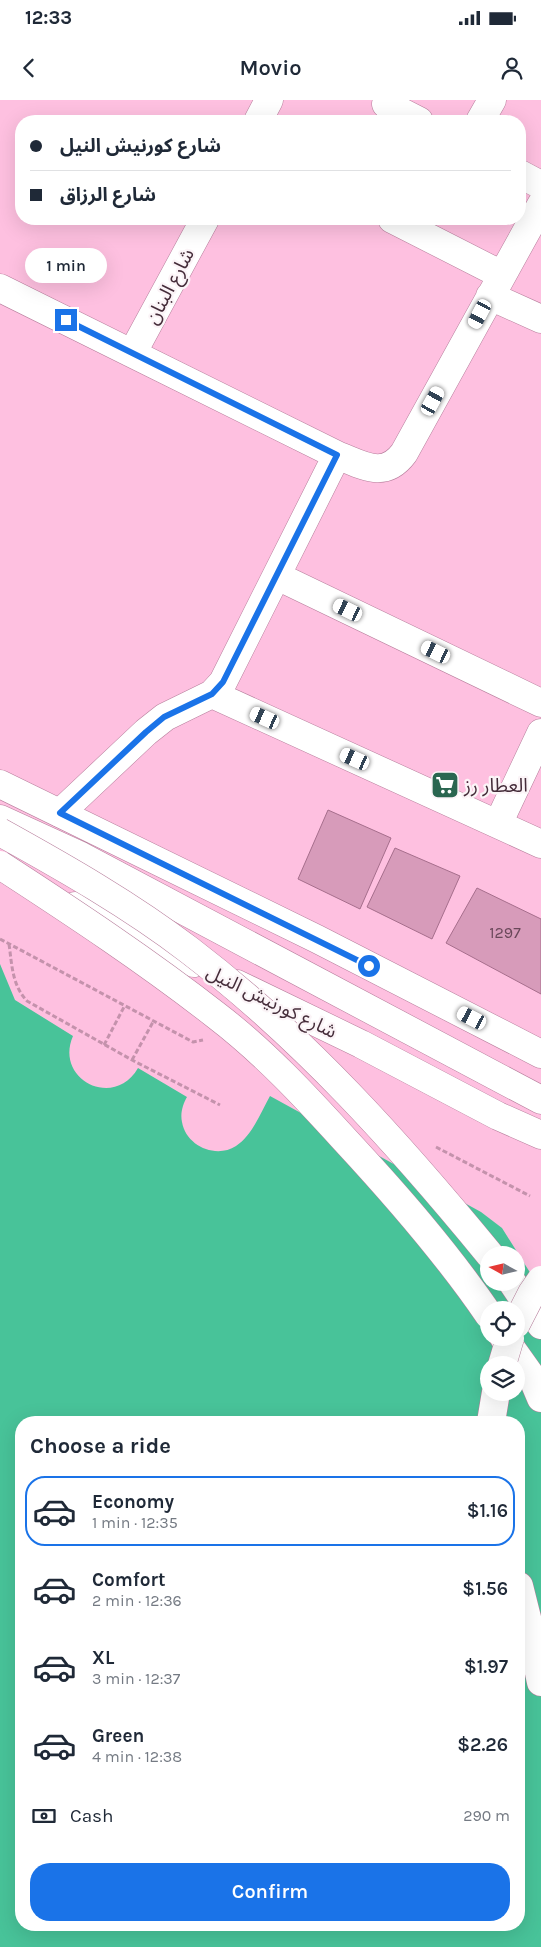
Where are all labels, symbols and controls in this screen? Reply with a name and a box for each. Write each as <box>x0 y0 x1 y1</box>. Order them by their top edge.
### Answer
text: 12:33 <box>25 7 72 29</box>
icon: back <box>15 54 43 82</box>
icon: person <box>498 54 526 82</box>
text: Movio <box>239 55 302 81</box>
text: شارع كورنيش النيل <box>60 135 221 157</box>
text: شارع الرزاق <box>60 184 156 206</box>
street label: شارع البنان <box>141 245 201 329</box>
callout: 1 min <box>25 248 107 282</box>
text: 1 min <box>46 256 86 275</box>
car <box>466 297 493 331</box>
route end <box>55 309 77 331</box>
car <box>419 384 446 418</box>
car <box>331 597 364 623</box>
car <box>419 639 452 665</box>
car <box>248 705 281 731</box>
car <box>338 746 371 772</box>
supermarket icon: العطار رز <box>430 770 460 800</box>
place label: العطار رز <box>463 775 528 797</box>
house number: 1297 <box>489 923 521 942</box>
route start <box>358 955 380 977</box>
street label: شارع كورنيش النيل <box>202 961 340 1045</box>
car <box>455 1005 488 1031</box>
north arrow <box>480 1246 525 1291</box>
map controls <box>480 1246 525 1401</box>
button: locate <box>480 1301 525 1346</box>
button: layers <box>480 1356 525 1401</box>
text: Choose a ride <box>30 1433 171 1459</box>
icon: car <box>32 1489 77 1534</box>
text: Economy <box>92 1491 174 1513</box>
text: $1.16 <box>467 1500 508 1522</box>
text: 1 min · 12:35 <box>92 1513 178 1532</box>
icon: car <box>32 1567 77 1612</box>
text: Comfort <box>92 1569 166 1591</box>
text: $1.56 <box>462 1578 508 1600</box>
text: 2 min · 12:36 <box>92 1591 182 1610</box>
icon: car <box>32 1645 77 1690</box>
text: XL <box>92 1647 114 1669</box>
text: $1.97 <box>464 1656 508 1678</box>
text: 3 min · 12:37 <box>92 1669 180 1688</box>
icon: car <box>32 1723 77 1768</box>
text: Green <box>92 1725 144 1747</box>
text: $2.26 <box>457 1734 508 1756</box>
text: 4 min · 12:38 <box>92 1747 182 1766</box>
icon: cash <box>30 1802 58 1830</box>
text: Cash <box>70 1805 114 1827</box>
text: 290 m <box>463 1806 510 1825</box>
button: Confirm <box>30 1863 510 1921</box>

